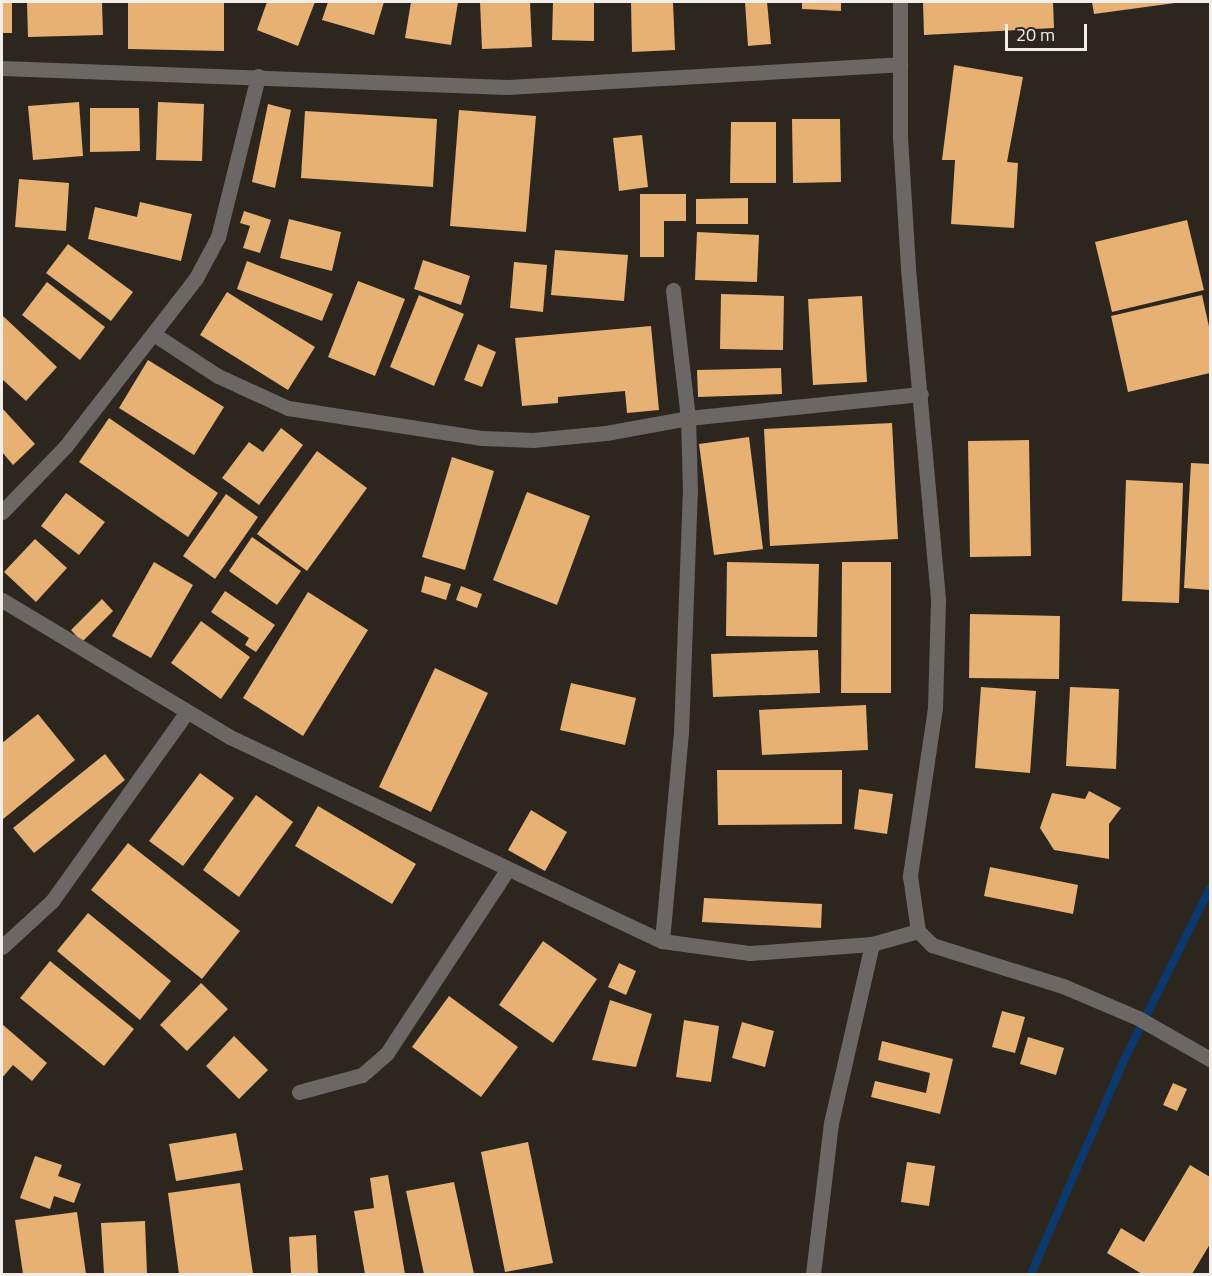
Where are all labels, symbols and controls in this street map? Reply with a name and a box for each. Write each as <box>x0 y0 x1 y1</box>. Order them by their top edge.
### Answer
scale bar <box>1008 12 1090 50</box>
text: 20 m <box>1016 21 1055 48</box>

